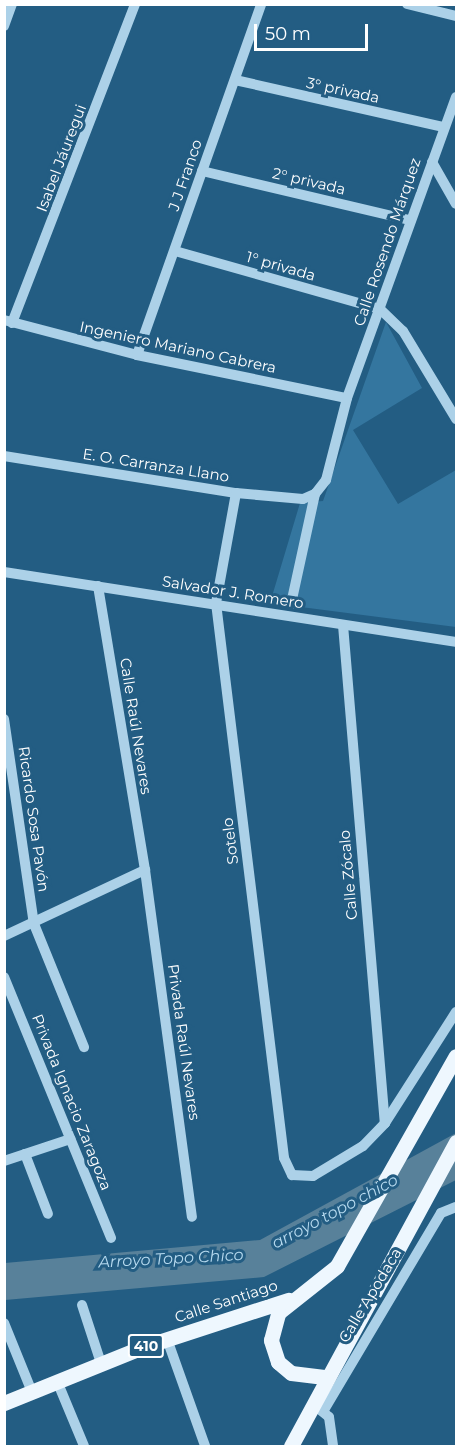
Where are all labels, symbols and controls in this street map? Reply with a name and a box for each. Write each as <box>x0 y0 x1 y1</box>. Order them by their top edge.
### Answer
scale bar <box>257 12 371 50</box>
text: 50 m <box>265 23 311 45</box>
street label: 3° privada <box>305 73 381 107</box>
street label: Isabel Jáuregui <box>32 102 90 214</box>
street label: J J Franco <box>164 137 206 213</box>
street label: Calle Rosendo Márquez <box>350 156 424 328</box>
street label: 2° privada <box>271 164 347 198</box>
street label: 1° privada <box>244 248 318 284</box>
street label: Ingeniero Mariano Cabrera <box>78 317 278 377</box>
street label: E. O. Carranza Llano <box>81 445 231 485</box>
street label: Salvador J. Romero <box>161 572 305 612</box>
street label: Calle Raúl Nevares <box>116 656 156 796</box>
street label: Ricardo Sosa Pavón <box>15 745 53 893</box>
street label: Sotelo <box>218 817 242 865</box>
street label: Calle Zócalo <box>335 829 361 921</box>
street label: Privada Raúl Nevares <box>164 963 204 1121</box>
street label: Privada Ignacio Zaragoza <box>28 1011 116 1193</box>
water label: arroyo topo chico <box>269 1171 401 1253</box>
street label: Calle Apodaca <box>335 1244 405 1346</box>
water label: Arroyo Topo Chico <box>98 1246 244 1272</box>
street label: Calle Santiago <box>172 1276 280 1326</box>
road number: 410 <box>126 1335 166 1357</box>

